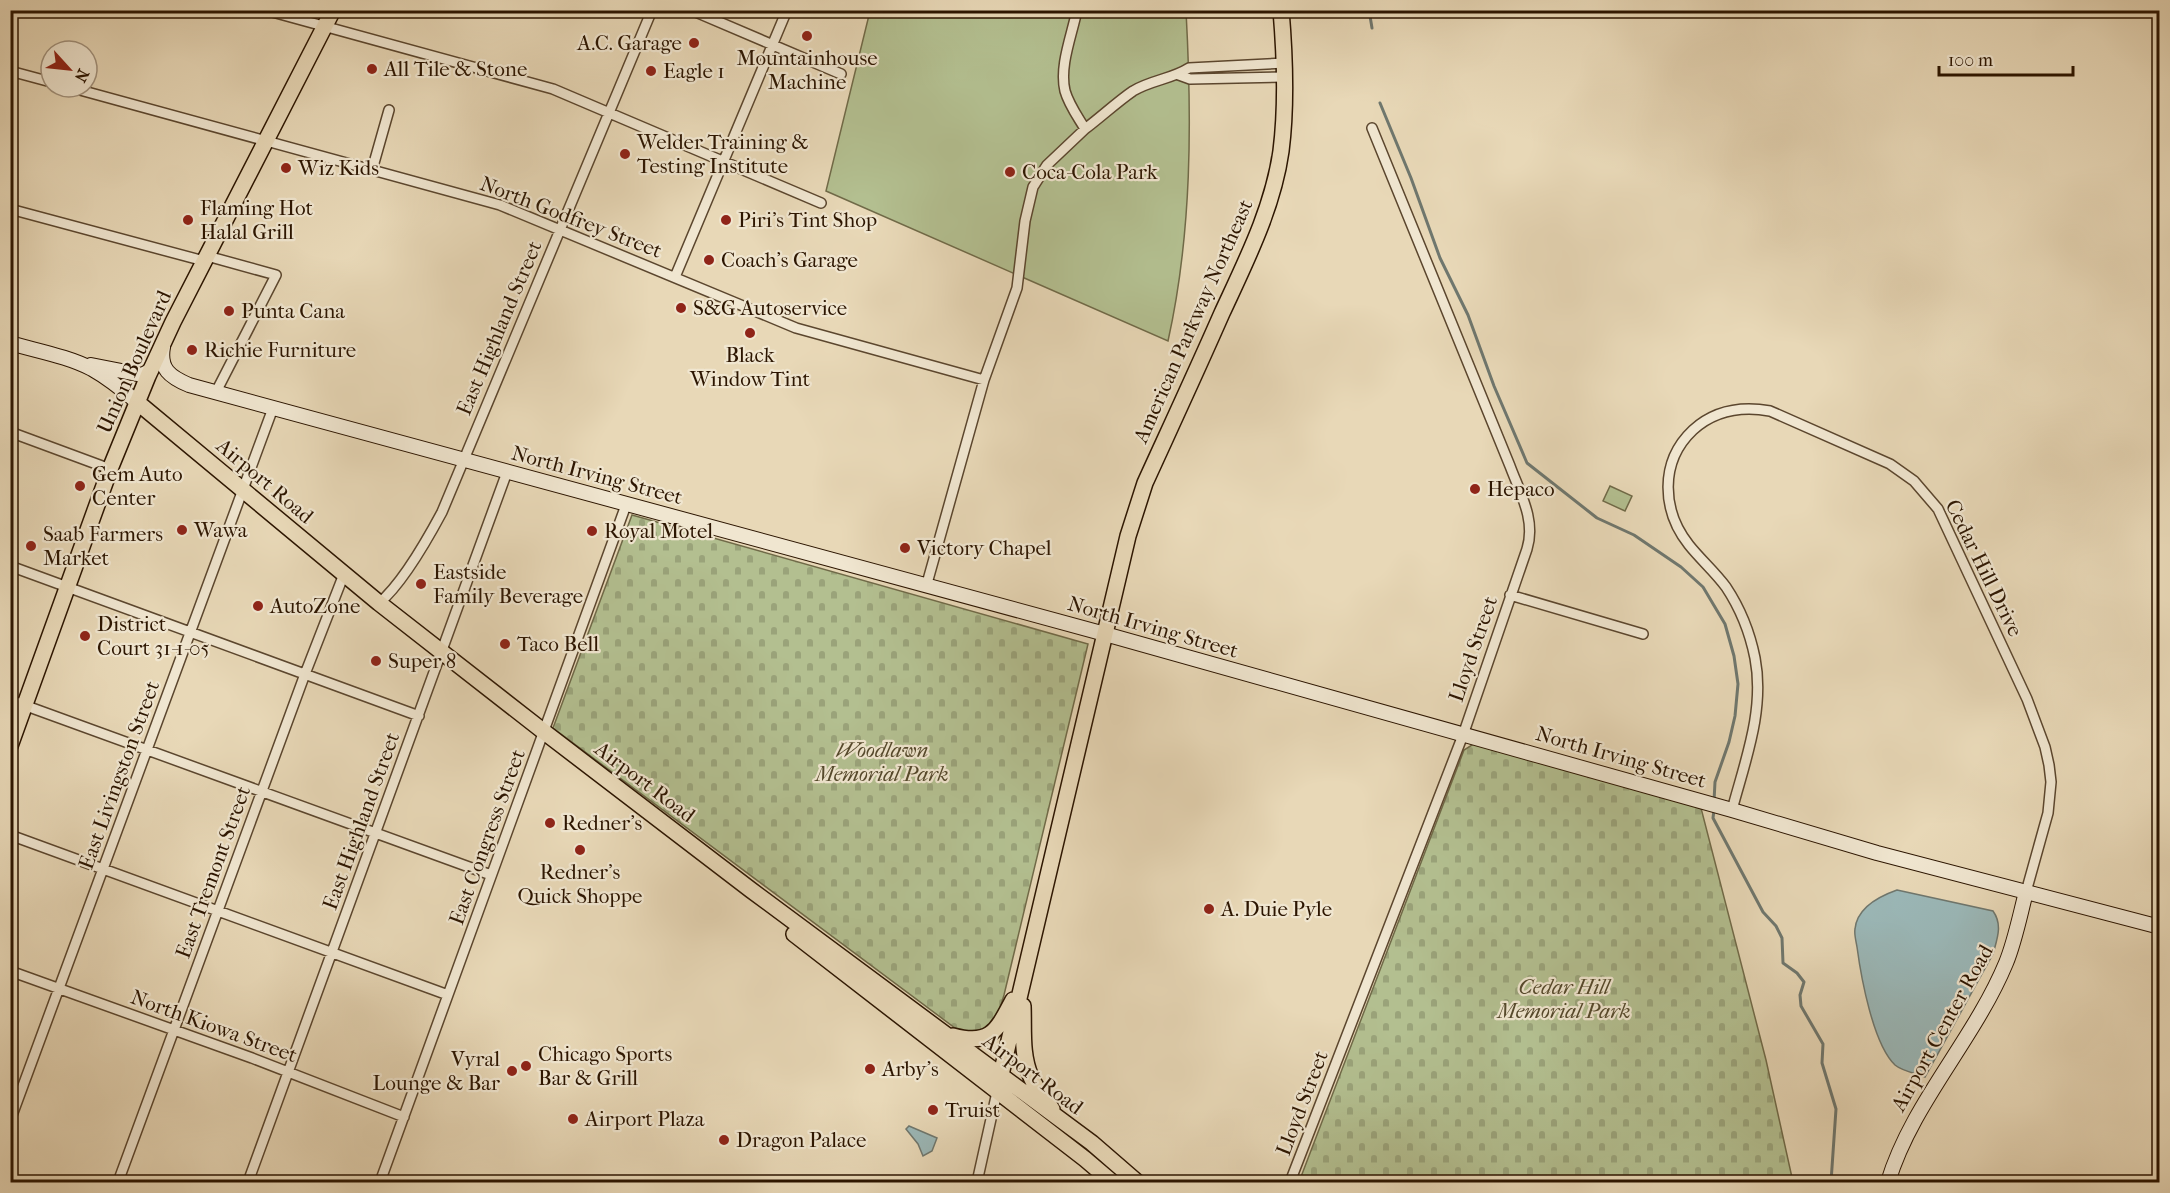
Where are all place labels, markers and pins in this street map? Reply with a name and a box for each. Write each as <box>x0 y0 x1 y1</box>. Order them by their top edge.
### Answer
marker: Mountainhouse Machine <box>800 29 814 43</box>
place label: A.C. Garage <box>576 31 682 55</box>
marker: A.C. Garage <box>687 36 701 50</box>
place label: Mountainhouse Machine <box>736 46 878 94</box>
place label: All Tile & Stone <box>383 57 527 81</box>
place label: Eagle 1 <box>663 59 725 83</box>
marker: All Tile & Stone <box>365 62 379 76</box>
marker: Eagle 1 <box>644 64 658 78</box>
place label: Welder Training & Testing Institute <box>636 130 809 178</box>
marker: Welder Training & Testing Institute <box>618 147 632 161</box>
place label: Wiz Kids <box>297 156 379 180</box>
place label: Coca-Cola Park <box>1022 160 1158 184</box>
marker: Wiz Kids <box>279 161 293 175</box>
marker: Coca-Cola Park <box>1003 165 1017 179</box>
place label: Flaming Hot Halal Grill <box>200 196 313 244</box>
place label: Piri's Tint Shop <box>738 208 877 232</box>
marker: Flaming Hot Halal Grill <box>181 213 195 227</box>
marker: Piri's Tint Shop <box>719 213 733 227</box>
place label: Coach's Garage <box>721 248 858 272</box>
marker: Coach's Garage <box>702 253 716 267</box>
place label: S&G Autoservice <box>693 296 847 320</box>
place label: Punta Cana <box>241 299 345 323</box>
marker: S&G Autoservice <box>674 301 688 315</box>
marker: Punta Cana <box>222 304 236 318</box>
marker: Black Window Tint <box>743 326 757 340</box>
place label: Richie Furniture <box>204 338 356 362</box>
marker: Richie Furniture <box>185 343 199 357</box>
place label: Black Window Tint <box>689 343 811 391</box>
place label: Gem Auto Center <box>92 462 183 510</box>
place label: Hepaco <box>1487 477 1555 501</box>
marker: Gem Auto Center <box>73 479 87 493</box>
marker: Hepaco <box>1468 482 1482 496</box>
place label: Wawa <box>193 518 248 542</box>
place label: Royal Motel <box>604 519 713 543</box>
place label: Saab Farmers Market <box>43 522 163 570</box>
marker: Wawa <box>175 523 189 537</box>
marker: Royal Motel <box>585 524 599 538</box>
place label: Victory Chapel <box>916 536 1052 560</box>
marker: Saab Farmers Market <box>24 539 38 553</box>
marker: Victory Chapel <box>898 541 912 555</box>
place label: Eastside Family Beverage <box>433 560 583 608</box>
marker: Eastside Family Beverage <box>414 577 428 591</box>
place label: AutoZone <box>269 594 360 618</box>
marker: AutoZone <box>251 599 265 613</box>
place label: District Court 31-1-05 <box>97 612 210 660</box>
marker: District Court 31-1-05 <box>78 629 92 643</box>
place label: Taco Bell <box>517 632 599 656</box>
marker: Taco Bell <box>498 637 512 651</box>
place label: Super 8 <box>388 649 456 673</box>
marker: Super 8 <box>369 654 383 668</box>
place label: Redner's <box>562 811 643 835</box>
marker: Redner's <box>543 816 557 830</box>
marker: Redner's Quick Shoppe <box>573 843 587 857</box>
place label: Redner's Quick Shoppe <box>517 860 643 908</box>
place label: A. Duie Pyle <box>1220 897 1332 921</box>
marker: A. Duie Pyle <box>1202 902 1216 916</box>
place label: Chicago Sports Bar & Grill <box>538 1042 673 1090</box>
place label: Vyral Lounge & Bar <box>373 1047 500 1095</box>
place label: Arby's <box>881 1057 939 1081</box>
marker: Chicago Sports Bar & Grill <box>519 1059 533 1073</box>
marker: Arby's <box>863 1062 877 1076</box>
marker: Vyral Lounge & Bar <box>505 1064 519 1078</box>
place label: Truist <box>945 1098 1001 1122</box>
marker: Truist <box>926 1103 940 1117</box>
place label: Airport Plaza <box>584 1107 705 1131</box>
marker: Airport Plaza <box>566 1112 580 1126</box>
place label: Dragon Palace <box>736 1128 866 1152</box>
marker: Dragon Palace <box>717 1133 731 1147</box>

